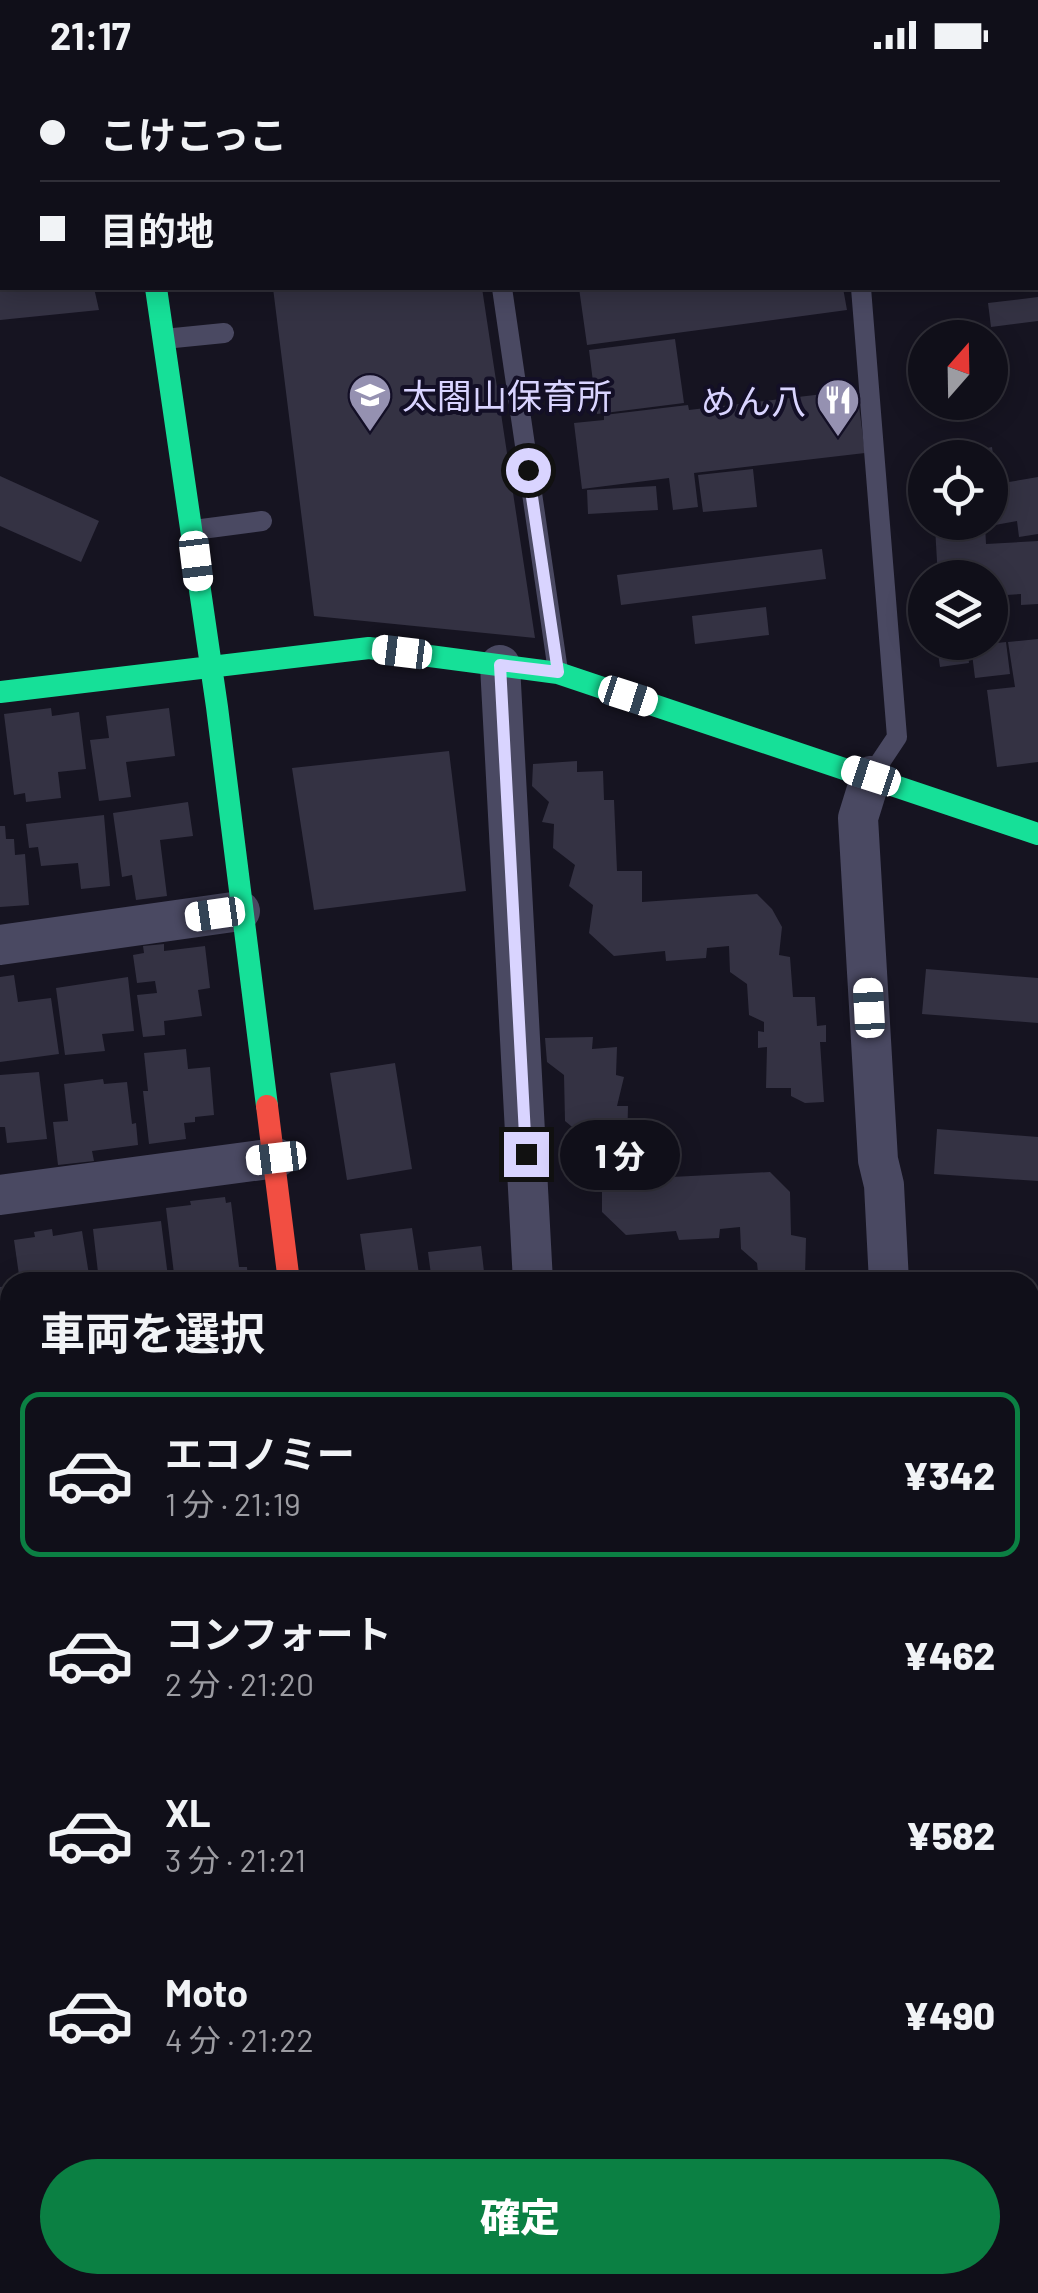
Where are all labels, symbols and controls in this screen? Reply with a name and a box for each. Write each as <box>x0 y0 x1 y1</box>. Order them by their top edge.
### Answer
text: 21:17 <box>50 12 131 58</box>
text: こけこっこ <box>100 111 287 157</box>
text: 目的地 <box>100 207 214 253</box>
north arrow <box>908 320 1008 420</box>
map controls <box>908 320 1008 660</box>
school or university icon: 太閤山保育所 <box>347 372 393 433</box>
place label: 太閤山保育所 <box>402 374 612 416</box>
restaurant icon: めん八 <box>815 377 861 438</box>
place label: めん八 <box>701 379 806 421</box>
button: locate <box>908 440 1008 540</box>
route start <box>506 448 551 493</box>
car <box>177 529 215 593</box>
button: layers <box>908 560 1008 660</box>
car <box>370 633 434 671</box>
car <box>595 672 661 720</box>
car <box>838 752 904 800</box>
car <box>183 895 247 933</box>
car <box>852 977 886 1039</box>
callout: 1 分 <box>561 1119 681 1189</box>
route end <box>504 1132 549 1177</box>
text: 1 分 <box>595 1136 645 1174</box>
car <box>244 1139 308 1177</box>
text: 車両を選択 <box>40 1305 265 1359</box>
icon: car <box>45 1430 135 1520</box>
text: エコノミー <box>165 1430 355 1476</box>
text: ¥342 <box>903 1452 995 1498</box>
text: 1 分 · 21:19 <box>165 1484 301 1522</box>
icon: car <box>45 1610 135 1700</box>
text: コンフォート <box>165 1610 392 1656</box>
text: ¥462 <box>903 1632 995 1678</box>
text: 2 分 · 21:20 <box>165 1664 314 1702</box>
text: XL <box>165 1789 211 1835</box>
icon: car <box>45 1790 135 1880</box>
text: ¥582 <box>906 1812 995 1858</box>
text: 3 分 · 21:21 <box>165 1840 306 1878</box>
text: Moto <box>165 1969 248 2015</box>
icon: car <box>45 1970 135 2060</box>
text: ¥490 <box>903 1992 995 2038</box>
text: 4 分 · 21:22 <box>165 2020 314 2058</box>
button: 確定 <box>40 2159 1000 2274</box>

